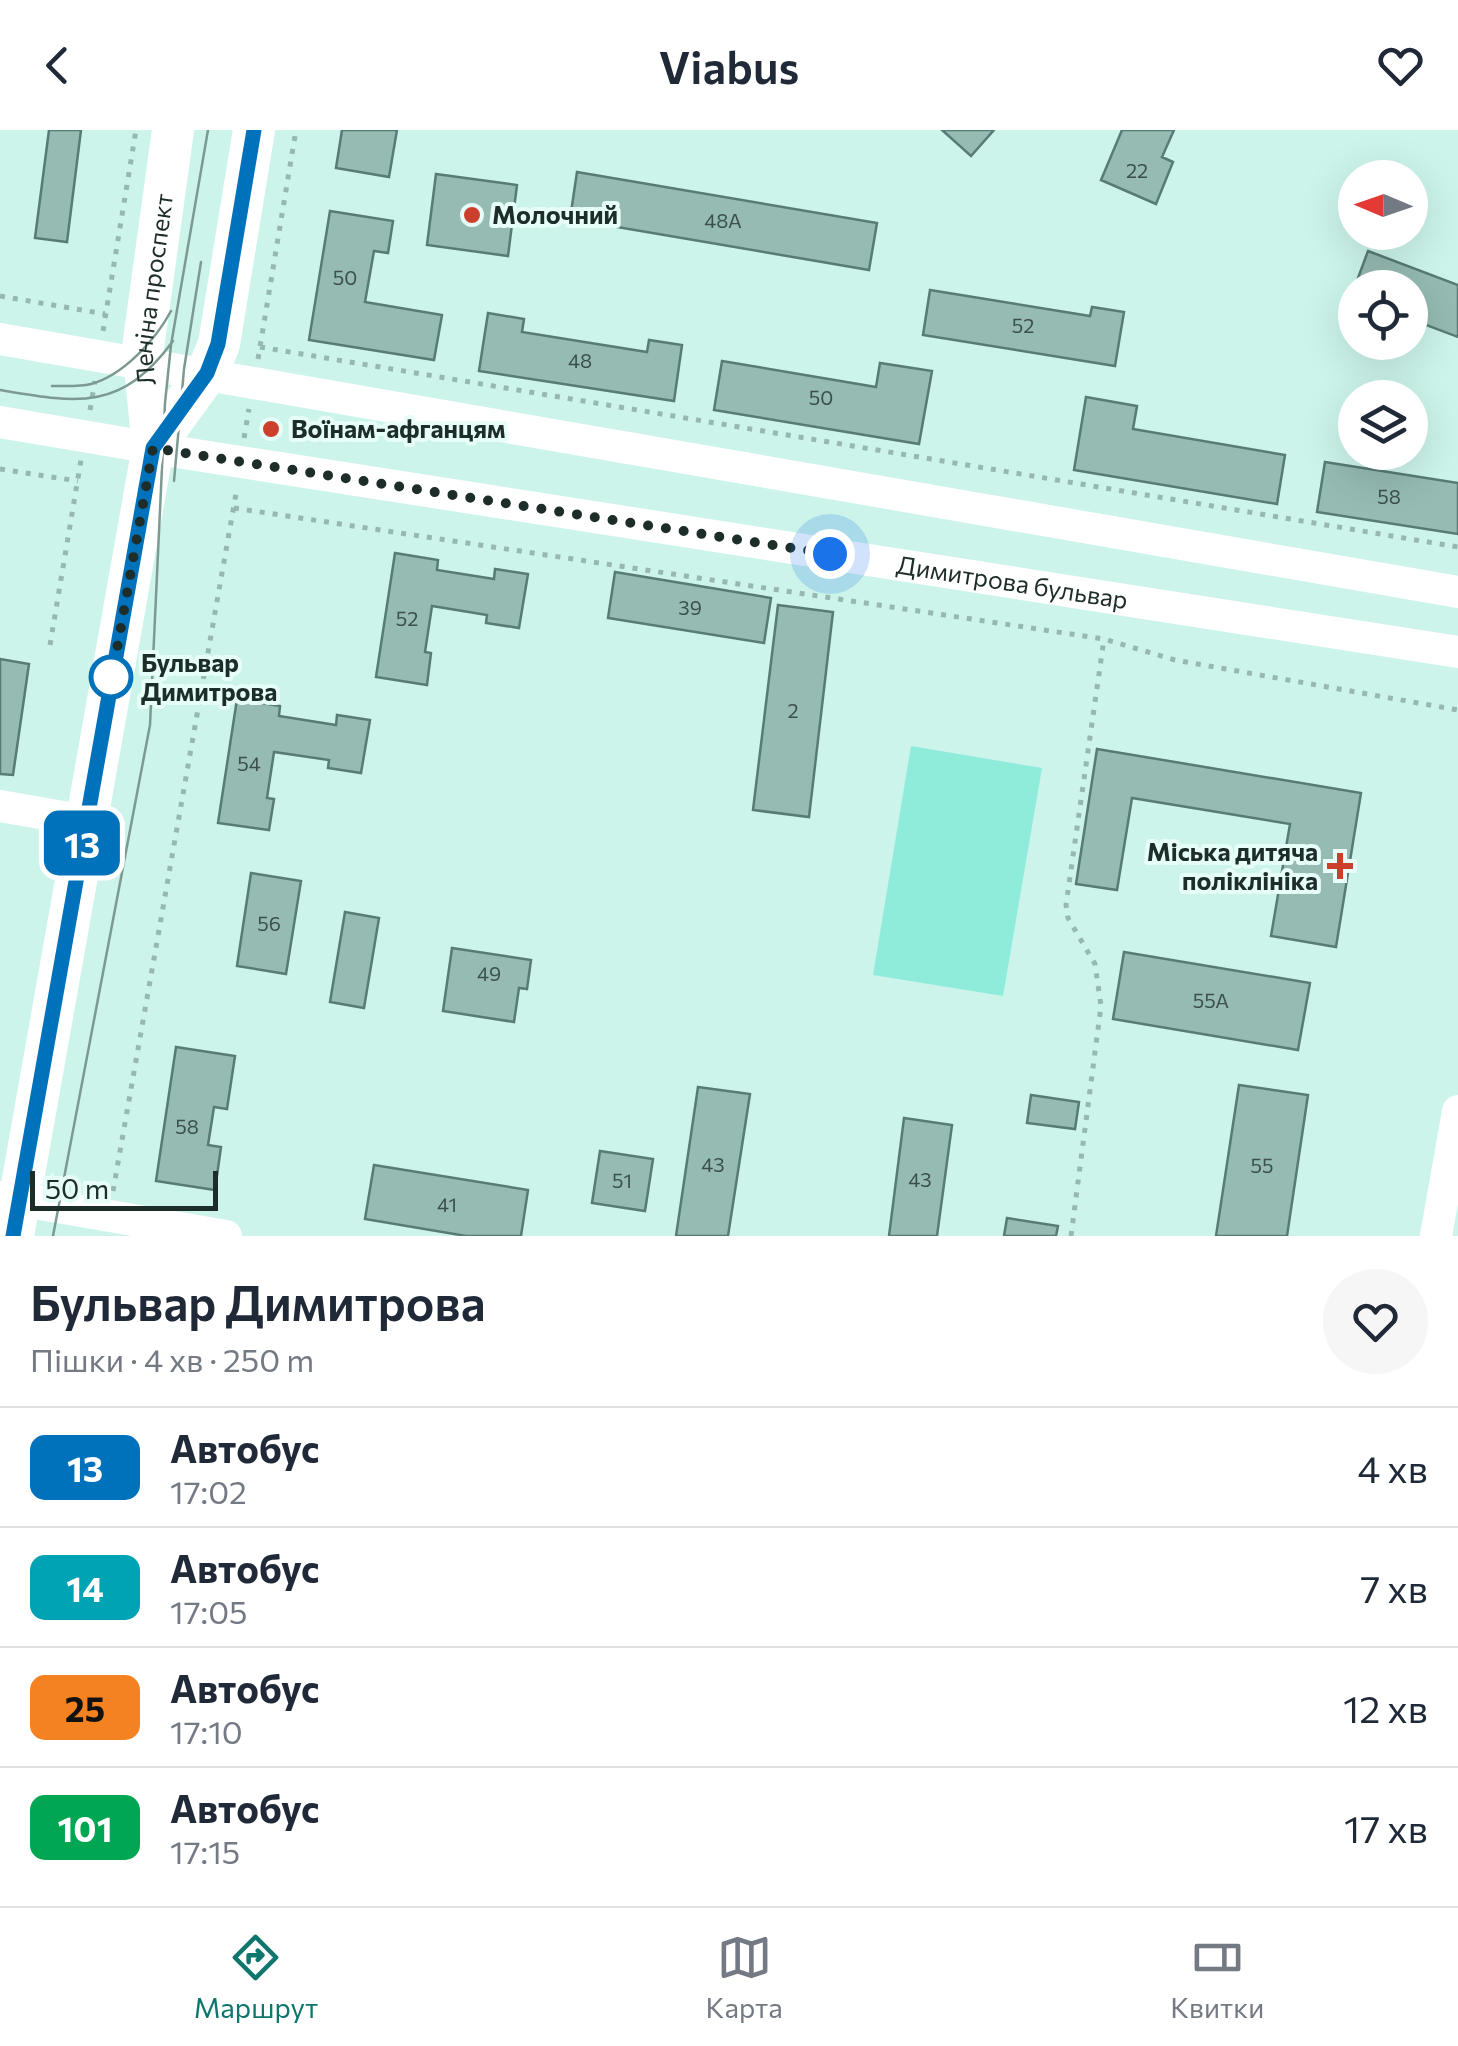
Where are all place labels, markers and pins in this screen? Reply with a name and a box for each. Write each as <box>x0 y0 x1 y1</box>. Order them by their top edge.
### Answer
place label: Молочний <box>492 199 618 229</box>
marker: Молочний <box>461 204 483 226</box>
place label: Воїнам-афганцям <box>291 413 506 443</box>
marker: Воїнам-афганцям <box>260 418 282 440</box>
place label: Бульвар Димитрова <box>141 647 277 706</box>
marker: Бульвар Димитрова <box>90 656 132 698</box>
place label: Міська дитяча поліклініка <box>1147 836 1318 895</box>
marker: Міська дитяча поліклініка <box>1327 853 1353 879</box>

